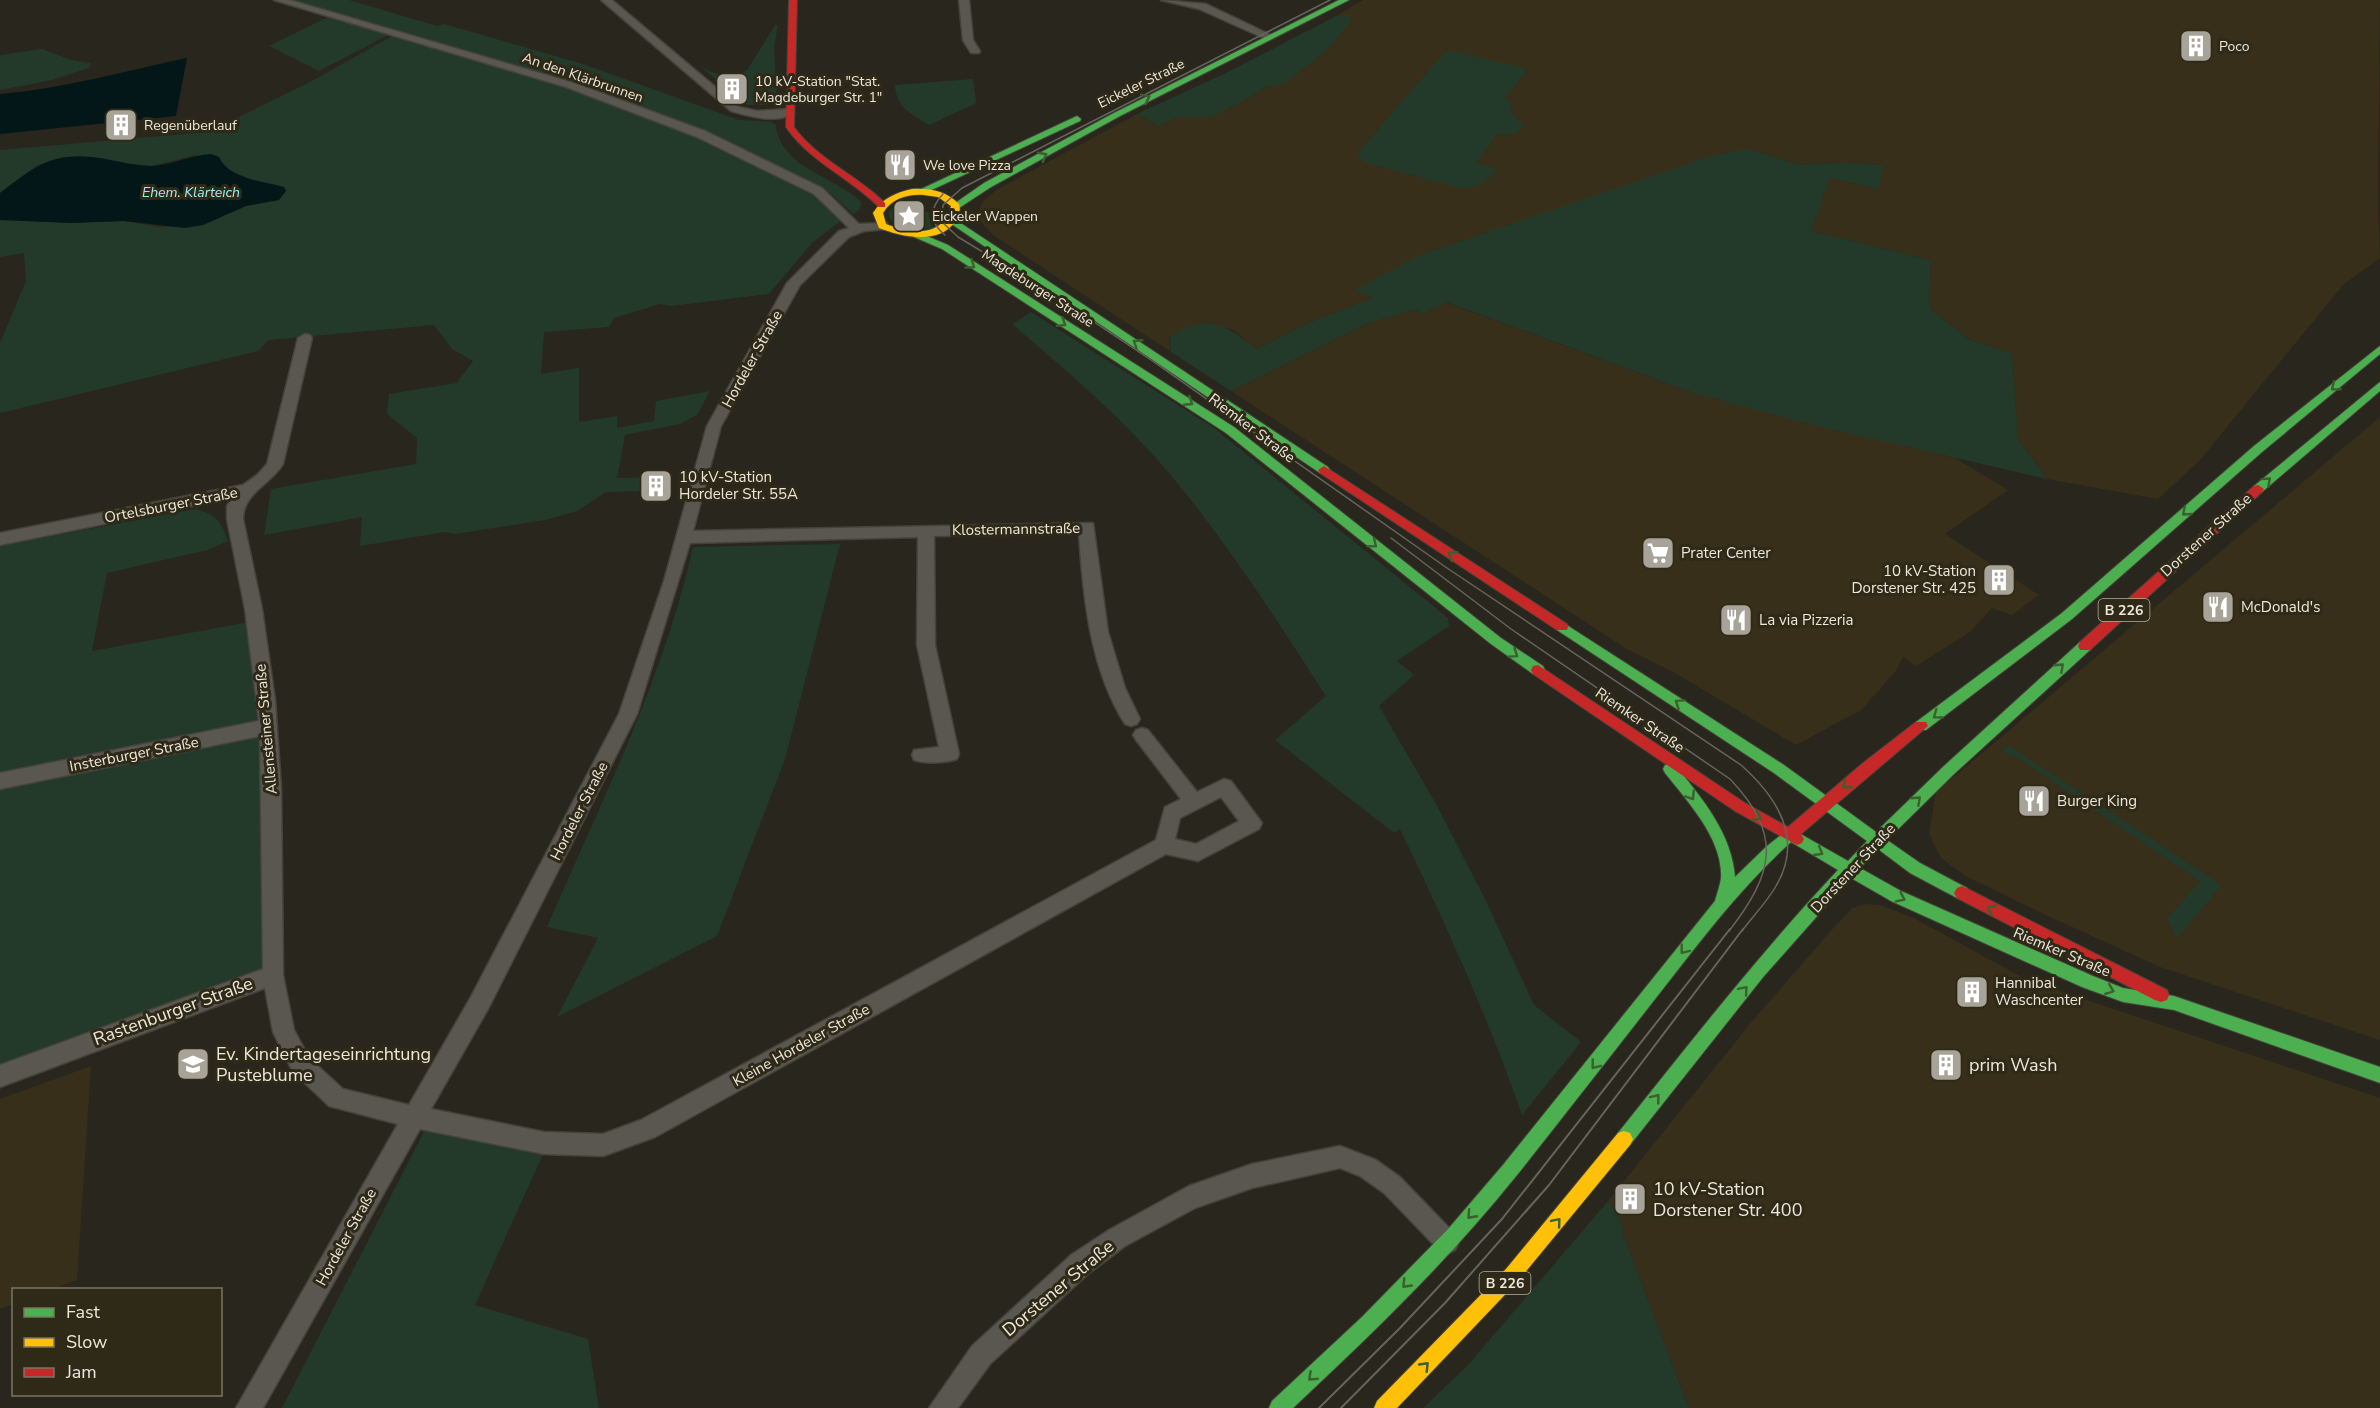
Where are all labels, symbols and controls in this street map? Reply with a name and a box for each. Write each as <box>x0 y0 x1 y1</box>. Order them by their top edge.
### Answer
building icon: Poco <box>2178 28 2214 64</box>
place label: Poco <box>2219 37 2250 56</box>
street label: An den Klärbrunnen <box>520 48 646 107</box>
street label: Eickeler Straße <box>1095 54 1188 113</box>
building icon: 10 kV-Station "Stat. Magdeburger Str. 1" <box>714 71 750 107</box>
place label: 10 kV-Station "Stat. Magdeburger Str. 1" <box>755 72 882 107</box>
one-way arrow <box>1140 94 1151 106</box>
building icon: Regenüberlauf <box>103 107 139 143</box>
place label: Regenüberlauf <box>144 116 237 135</box>
restaurant icon: We love Pizza <box>882 147 918 183</box>
one-way arrow <box>1037 152 1047 163</box>
place label: We love Pizza <box>923 156 1011 175</box>
water label: Ehem. Klärteich <box>142 183 240 202</box>
place icon: Eickeler Wappen <box>891 198 927 234</box>
place label: Eickeler Wappen <box>932 207 1038 226</box>
street label: Magdeburger Straße <box>978 245 1098 332</box>
one-way arrow <box>965 257 975 269</box>
street label: Hordeler Straße <box>717 307 787 411</box>
one-way arrow <box>1056 316 1066 328</box>
one-way arrow <box>1133 339 1144 350</box>
one-way arrow <box>2331 379 2342 390</box>
street label: Riemker Straße <box>1205 389 1299 467</box>
one-way arrow <box>1182 395 1193 406</box>
place label: 10 kV-Station Hordeler Str. 55A <box>679 467 798 504</box>
building icon: 10 kV-Station Hordeler Str. 55A <box>638 468 674 504</box>
one-way arrow <box>2260 477 2271 488</box>
street label: Ortelsburger Straße <box>103 482 239 528</box>
street label: Dorstener Straße <box>2156 489 2256 581</box>
one-way arrow <box>2182 505 2193 516</box>
street label: Klostermannstraße <box>952 518 1080 540</box>
supermarket icon: Prater Center <box>1640 535 1676 571</box>
one-way arrow <box>1366 537 1377 548</box>
place label: Prater Center <box>1681 543 1771 563</box>
one-way arrow <box>1448 551 1458 563</box>
place label: 10 kV-Station Dorstener Str. 425 <box>1851 561 1976 598</box>
building icon: 10 kV-Station Dorstener Str. 425 <box>1981 562 2017 598</box>
restaurant icon: McDonald's <box>2200 589 2236 625</box>
place label: McDonald's <box>2241 597 2320 617</box>
road number: B 226 <box>2098 599 2150 621</box>
restaurant icon: La via Pizzeria <box>1718 602 1754 638</box>
place label: La via Pizzeria <box>1759 610 1853 630</box>
one-way arrow <box>1507 647 1518 658</box>
street label: Allensteiner Straße <box>250 663 282 795</box>
one-way arrow <box>2053 663 2063 674</box>
street label: Riemker Straße <box>1591 683 1689 757</box>
one-way arrow <box>1675 699 1686 710</box>
one-way arrow <box>1932 708 1943 719</box>
street label: Insterburger Straße <box>68 732 200 776</box>
street label: Hordeler Straße <box>546 758 612 864</box>
one-way arrow <box>1842 778 1853 789</box>
restaurant icon: Burger King <box>2016 783 2052 819</box>
one-way arrow <box>1684 790 1695 801</box>
place label: Burger King <box>2057 791 2137 811</box>
one-way arrow <box>1910 797 1921 808</box>
one-way arrow <box>1751 809 1761 821</box>
street label: Dorstener Straße <box>1806 819 1900 917</box>
one-way arrow <box>1813 845 1823 856</box>
one-way arrow <box>1895 891 1906 903</box>
one-way arrow <box>1987 905 1997 916</box>
street label: Riemker Straße <box>2010 923 2114 981</box>
one-way arrow <box>1680 943 1691 954</box>
street label: Rastenburger Straße <box>90 971 256 1051</box>
place label: Hannibal Waschcenter <box>1995 973 2084 1010</box>
building icon: Hannibal Waschcenter <box>1954 974 1990 1010</box>
one-way arrow <box>2104 983 2115 995</box>
one-way arrow <box>1737 986 1748 997</box>
street label: Kleine Hordeler Straße <box>729 999 873 1091</box>
place label: Ev. Kindertageseinrichtung Pusteblume <box>216 1042 431 1087</box>
school or university icon: Ev. Kindertageseinrichtung Pusteblume <box>175 1046 211 1082</box>
building icon: prim Wash <box>1928 1047 1964 1083</box>
place label: prim Wash <box>1969 1053 2057 1077</box>
one-way arrow <box>1591 1058 1602 1069</box>
one-way arrow <box>1649 1094 1660 1105</box>
place label: 10 kV-Station Dorstener Str. 400 <box>1653 1177 1802 1222</box>
building icon: 10 kV-Station Dorstener Str. 400 <box>1612 1181 1648 1217</box>
street label: Hordeler Straße <box>311 1185 381 1289</box>
one-way arrow <box>1467 1208 1478 1219</box>
one-way arrow <box>1549 1218 1560 1229</box>
street label: Dorstener Straße <box>997 1234 1119 1342</box>
road number: B 226 <box>1480 1272 1530 1294</box>
one-way arrow <box>1402 1278 1413 1288</box>
legend <box>12 1288 222 1396</box>
text: Fast <box>66 1300 101 1324</box>
text: Slow <box>66 1330 107 1354</box>
text: Jam <box>65 1360 97 1384</box>
one-way arrow <box>1418 1362 1429 1373</box>
one-way arrow <box>1308 1370 1319 1381</box>

